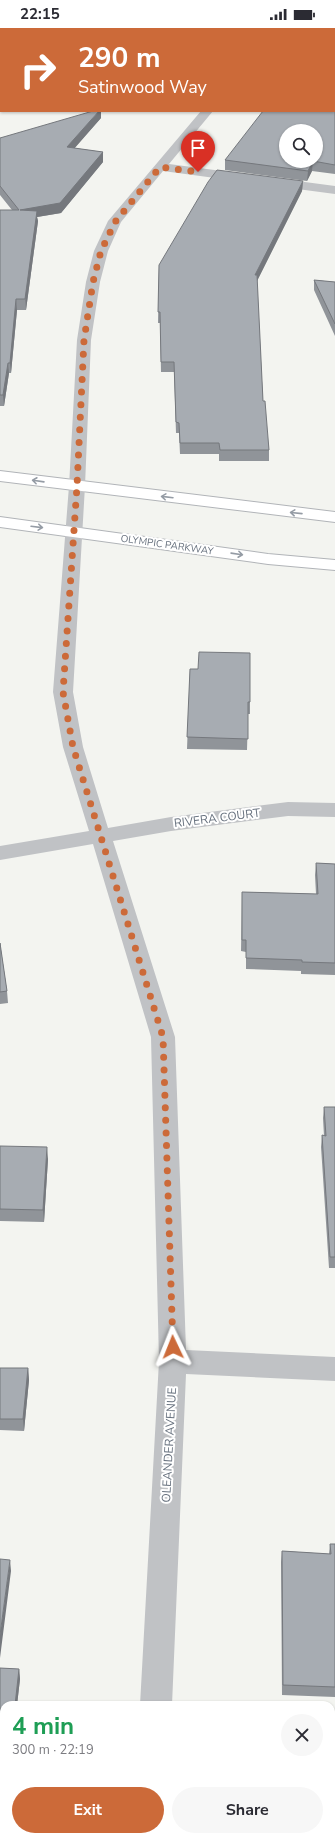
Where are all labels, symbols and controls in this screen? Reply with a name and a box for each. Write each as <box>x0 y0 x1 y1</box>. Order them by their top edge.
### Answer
text: 22:15 <box>20 4 60 24</box>
text: 290 m <box>78 39 161 77</box>
icon: right <box>12 44 64 96</box>
text: Satinwood Way <box>78 75 207 99</box>
map controls <box>279 124 323 168</box>
button: search <box>279 124 323 168</box>
pin <box>181 131 215 172</box>
icon: arrive <box>187 137 209 159</box>
one-way arrow <box>32 477 45 485</box>
one-way arrow <box>161 493 174 501</box>
one-way arrow <box>290 509 303 516</box>
one-way arrow <box>30 523 43 531</box>
street label: OLYMPIC PARKWAY <box>120 532 215 559</box>
one-way arrow <box>230 550 243 558</box>
street label: RIVERA COURT <box>173 805 262 831</box>
position arrow <box>152 1326 194 1368</box>
street label: OLEANDER AVENUE <box>158 1387 180 1503</box>
text: 4 min <box>12 1710 74 1742</box>
button: close <box>281 1714 323 1756</box>
text: 300 m · 22:19 <box>12 1741 94 1759</box>
button: Exit <box>12 1787 164 1833</box>
button: Share <box>172 1787 323 1833</box>

